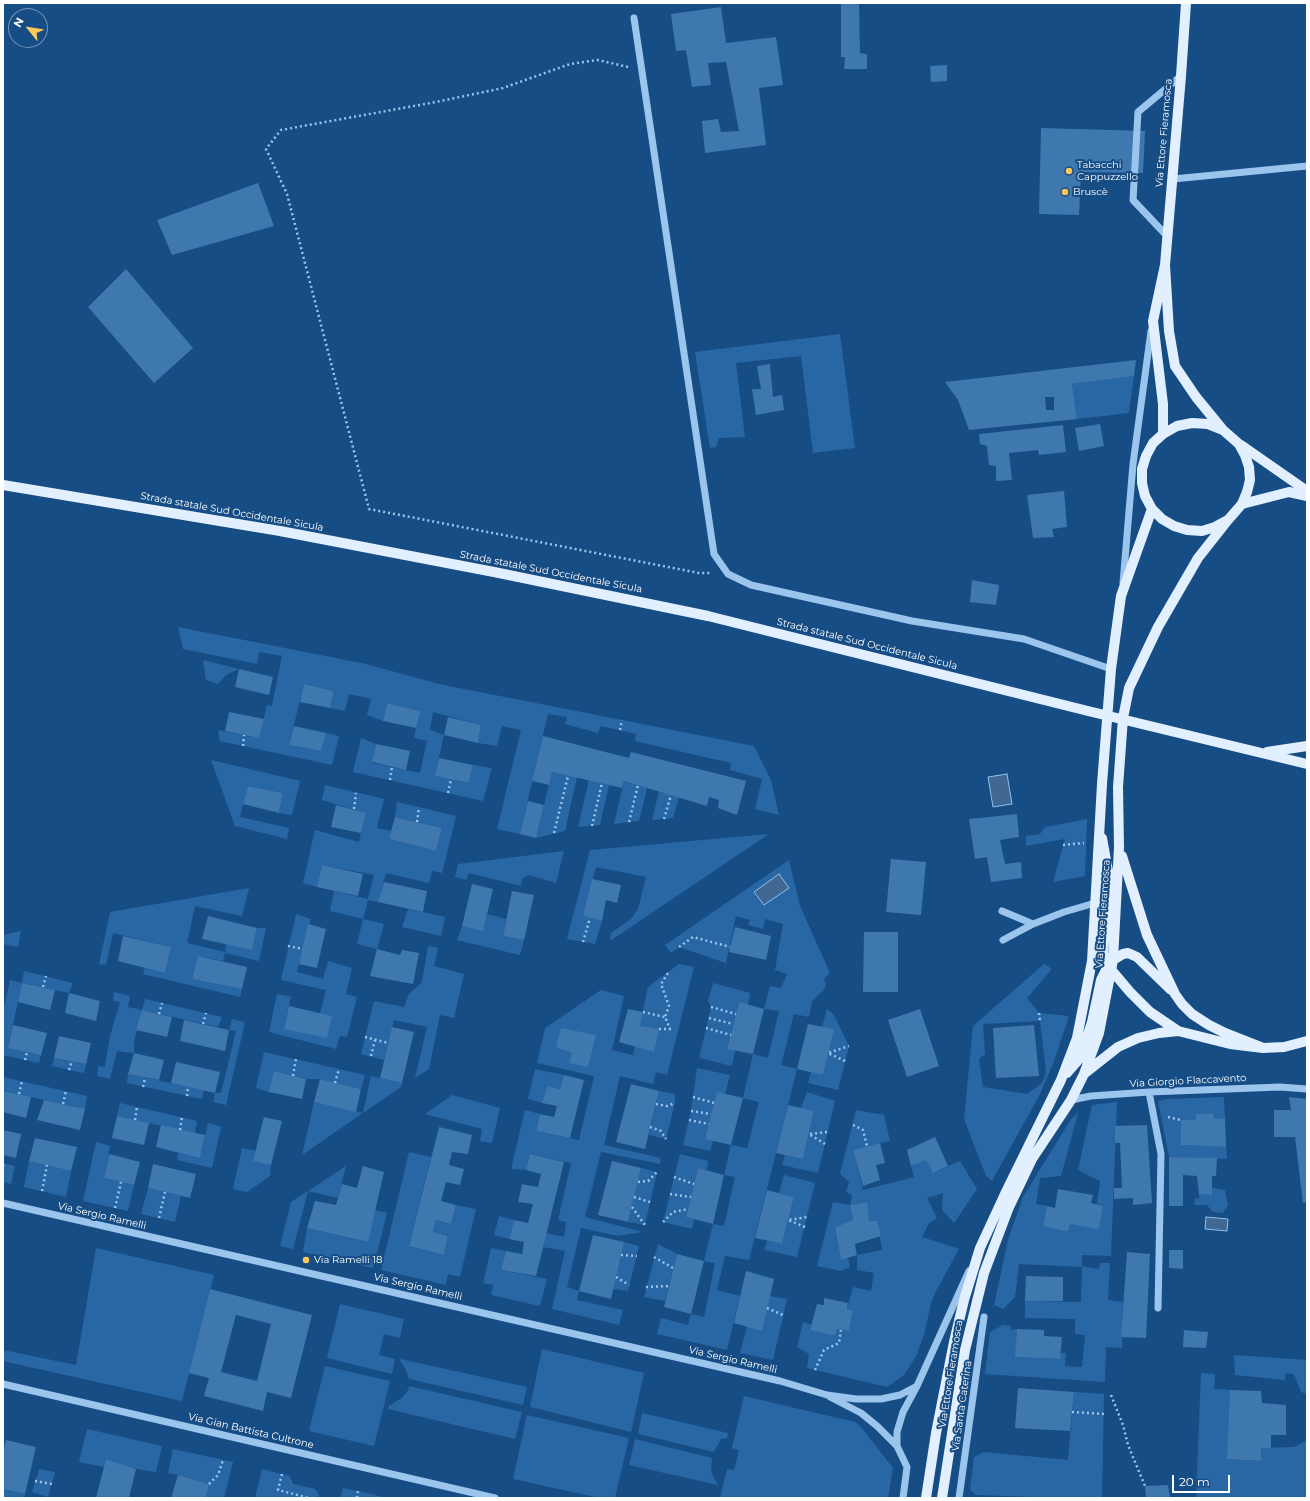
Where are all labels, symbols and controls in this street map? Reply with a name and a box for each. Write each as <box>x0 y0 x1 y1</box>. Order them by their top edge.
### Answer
north arrow <box>8 8 48 48</box>
text: N <box>10 15 27 30</box>
street label: Via Ettore Fieramosca <box>1153 78 1175 188</box>
place label: Tabacchi Cappuzzello <box>1077 159 1138 182</box>
marker: Tabacchi Cappuzzello <box>1064 166 1074 176</box>
place label: Bruscè <box>1073 186 1108 198</box>
marker: Bruscè <box>1060 187 1070 197</box>
street label: Strada statale Sud Occidentale Sicula <box>140 490 324 534</box>
street label: Strada statale Sud Occidentale Sicula <box>459 548 643 596</box>
street label: Strada statale Sud Occidentale Sicula <box>775 616 959 672</box>
street label: Via Ettore Fieramosca <box>1093 859 1113 969</box>
street label: Via Giorgio Flaccavento <box>1129 1072 1247 1090</box>
street label: Via Sergio Ramelli <box>57 1200 147 1232</box>
place label: Via Ramelli 18 <box>314 1254 382 1266</box>
marker: Via Ramelli 18 <box>301 1255 311 1265</box>
street label: Via Sergio Ramelli <box>373 1271 463 1303</box>
street label: Via Ettore Fieramosca <box>937 1319 965 1429</box>
street label: Via Sergio Ramelli <box>688 1344 778 1376</box>
street label: Via Santa Caterina <box>950 1360 974 1452</box>
street label: Via Gian Battista Cultrone <box>187 1411 315 1451</box>
scale bar <box>1174 1467 1232 1493</box>
text: 20 m <box>1179 1474 1210 1489</box>

